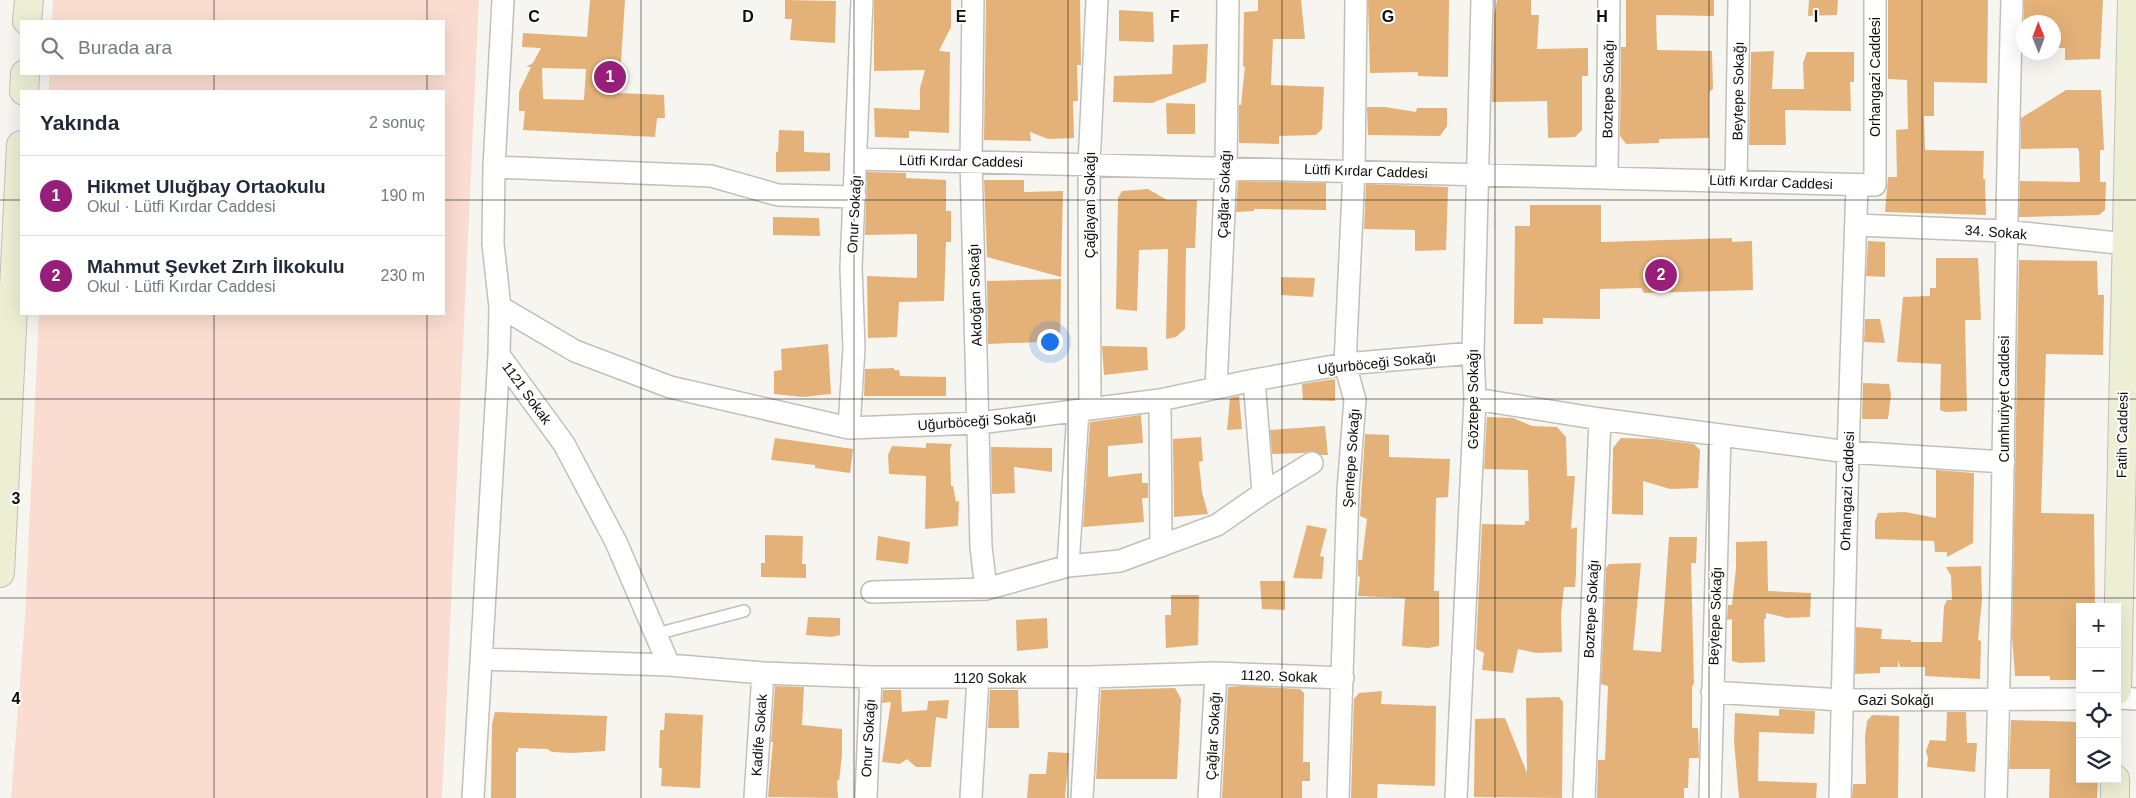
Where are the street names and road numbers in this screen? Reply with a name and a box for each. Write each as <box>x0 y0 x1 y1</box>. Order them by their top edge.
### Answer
street label: Orhangazi Caddesi <box>1867 17 1883 137</box>
street label: Boztepe Sokağı <box>1599 39 1617 139</box>
street label: Beytepe Sokağı <box>1729 41 1747 141</box>
street label: Çağlar Sokağı <box>1214 149 1234 239</box>
street label: Lütfi Kırdar Caddesi <box>899 152 1023 170</box>
street label: Çağlayan Sokağı <box>1082 152 1098 258</box>
street label: Lütfi Kırdar Caddesi <box>1304 161 1428 181</box>
street label: Lütfi Kırdar Caddesi <box>1709 172 1833 192</box>
street label: Onur Sokağı <box>844 174 864 254</box>
street label: 34. Sokak <box>1964 222 2029 242</box>
street label: Akdoğan Sokağı <box>965 243 985 347</box>
street label: Cumhuriyet Caddesi <box>1996 336 2012 462</box>
street label: Uğurböceği Sokağı <box>1317 349 1437 377</box>
street label: Göztepe Sokağı <box>1465 349 1481 449</box>
street label: 1121 Sokak <box>499 359 555 428</box>
street label: Fatih Caddesi <box>2113 392 2131 478</box>
street label: Şentepe Sokağı <box>1340 408 1362 508</box>
street label: Uğurböceği Sokağı <box>917 409 1037 433</box>
street label: Orhangazi Caddesi <box>1837 431 1857 551</box>
street label: Boztepe Sokağı <box>1580 559 1602 659</box>
street label: Beytepe Sokağı <box>1705 566 1725 666</box>
street label: 1120. Sokak <box>1240 667 1319 685</box>
street label: 1120 Sokak <box>954 670 1027 686</box>
street label: Çağlar Sokağı <box>1203 691 1223 781</box>
street label: Kadife Sokak <box>748 692 770 777</box>
street label: Gazi Sokağı <box>1858 692 1934 708</box>
street label: Onur Sokağı <box>858 698 878 778</box>

